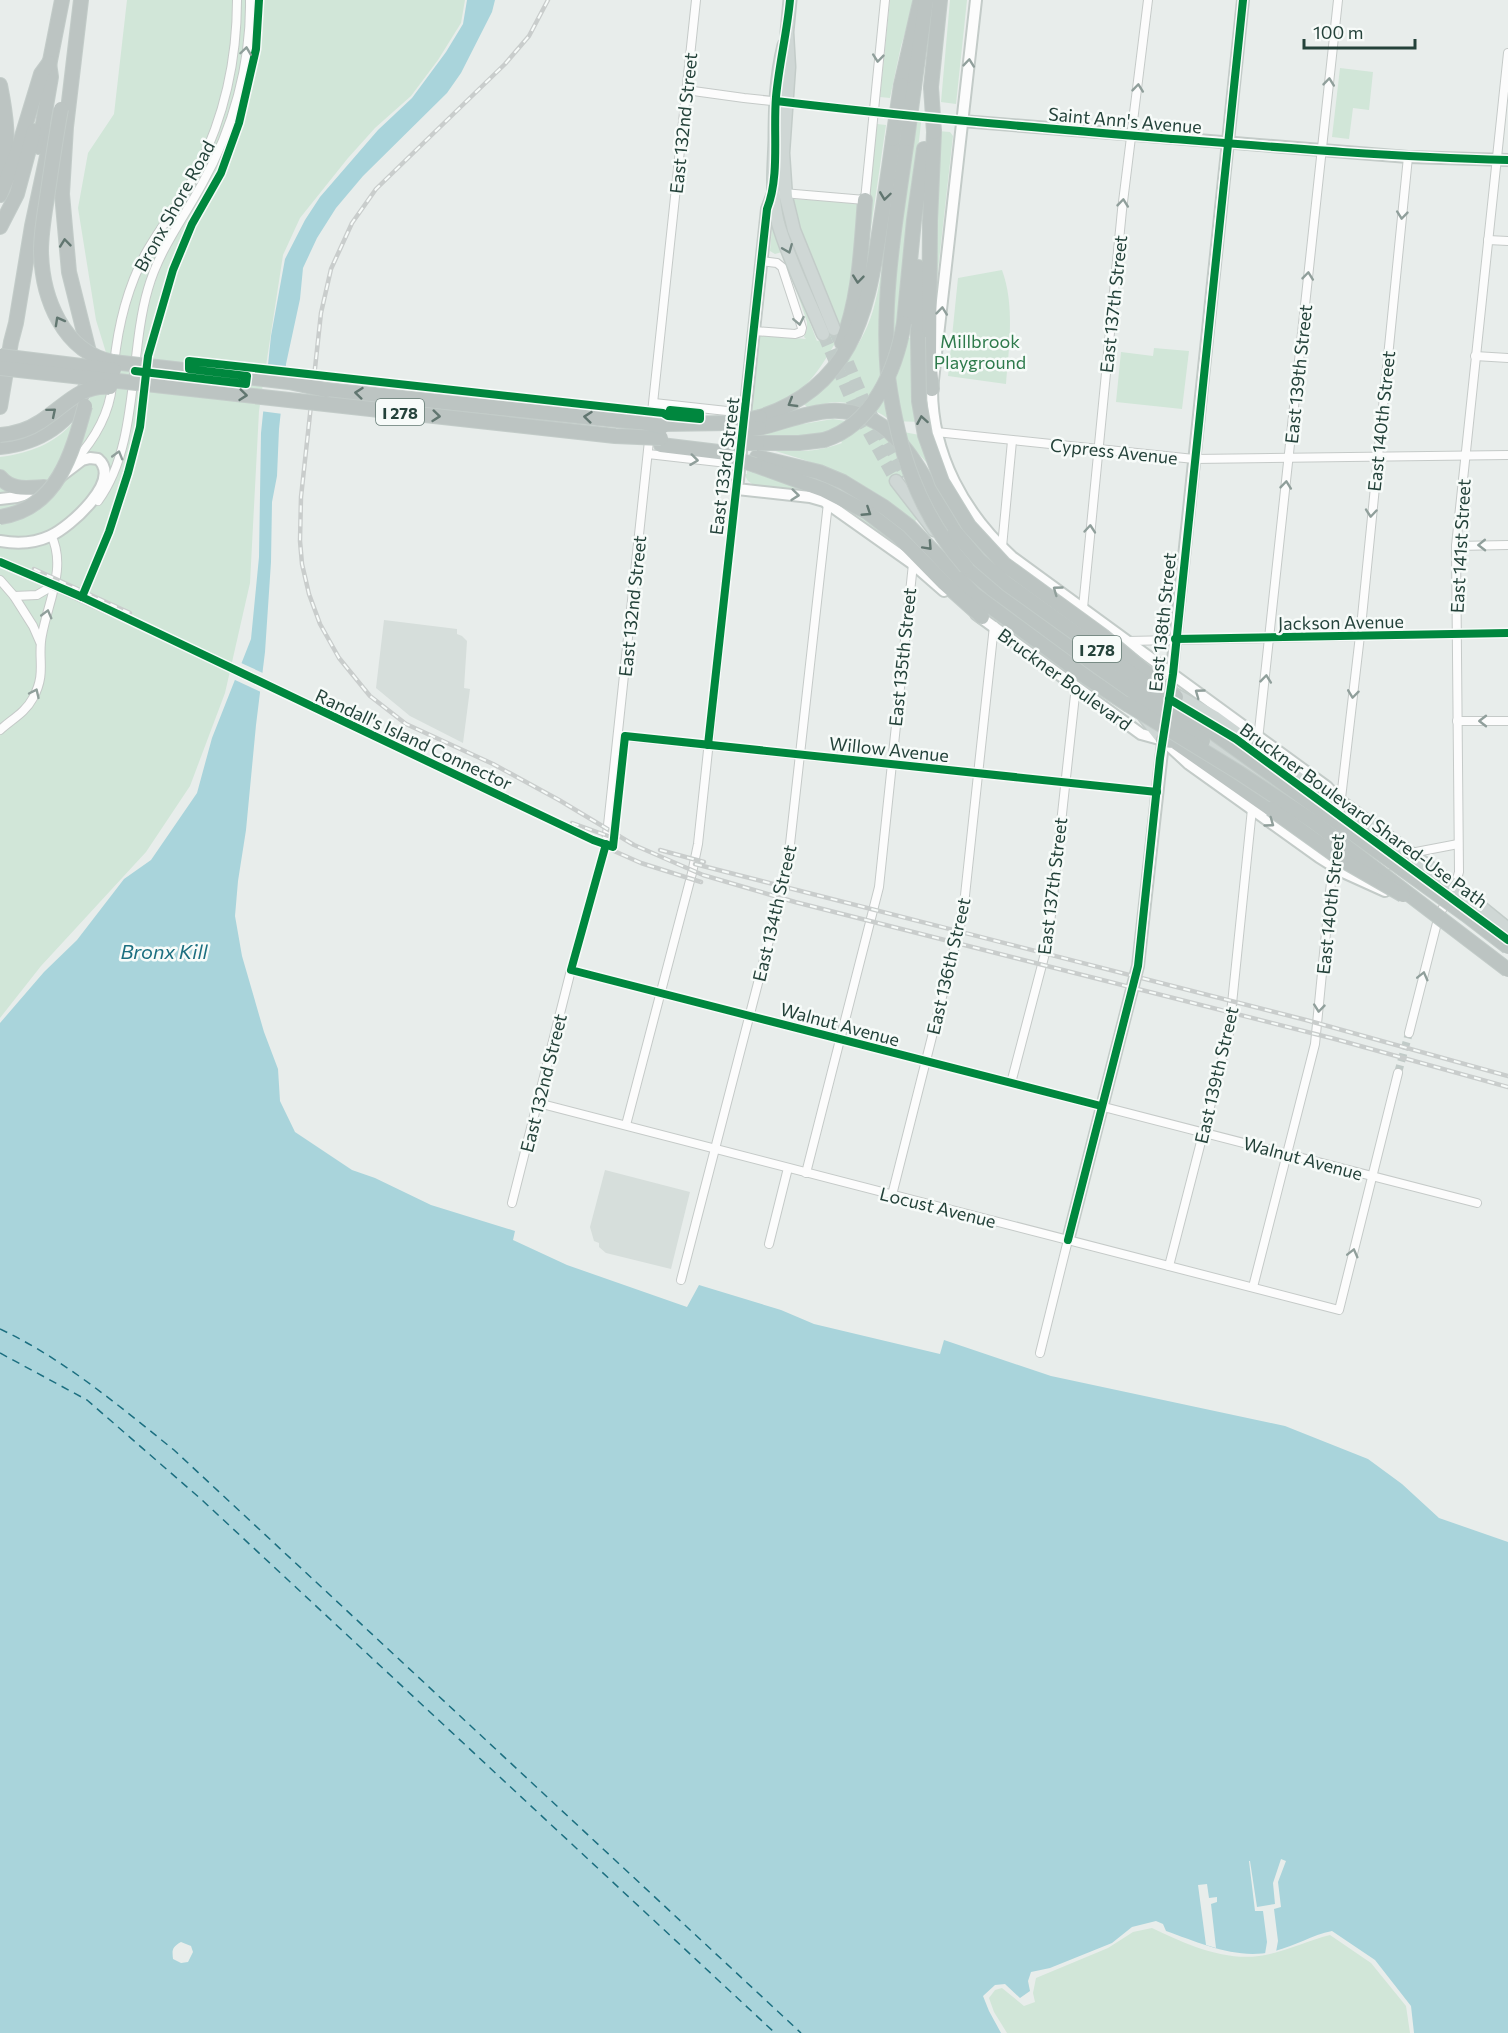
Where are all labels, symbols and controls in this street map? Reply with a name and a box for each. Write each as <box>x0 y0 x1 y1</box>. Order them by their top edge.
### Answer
scale bar <box>1304 12 1415 50</box>
text: 100 m <box>1313 21 1363 43</box>
one-way arrow <box>240 46 252 56</box>
street label: East 132nd Street <box>665 51 701 195</box>
one-way arrow <box>873 54 885 63</box>
one-way arrow <box>962 58 975 67</box>
one-way arrow <box>1322 77 1335 86</box>
one-way arrow <box>1131 83 1144 92</box>
street label: Saint Ann's Avenue <box>1047 102 1203 138</box>
street label: Bronx Shore Road <box>129 137 219 275</box>
one-way arrow <box>879 192 891 201</box>
one-way arrow <box>1116 199 1129 208</box>
one-way arrow <box>1396 210 1409 220</box>
street label: East 137th Street <box>1095 234 1131 374</box>
one-way arrow <box>59 239 72 248</box>
one-way arrow <box>781 243 793 254</box>
one-way arrow <box>1301 271 1314 280</box>
one-way arrow <box>852 275 865 284</box>
street label: East 139th Street <box>1280 303 1316 445</box>
one-way arrow <box>935 307 948 316</box>
one-way arrow <box>792 316 805 326</box>
one-way arrow <box>55 317 66 327</box>
park label: Millbrook Playground <box>934 330 1026 373</box>
street label: East 140th Street <box>1363 350 1399 492</box>
one-way arrow <box>355 387 364 400</box>
one-way arrow <box>238 388 247 401</box>
street label: East 133rd Street <box>705 396 743 536</box>
one-way arrow <box>788 396 798 408</box>
road number: I 278 <box>376 399 424 425</box>
one-way arrow <box>45 408 56 419</box>
one-way arrow <box>432 409 441 422</box>
one-way arrow <box>583 411 592 424</box>
one-way arrow <box>916 416 929 426</box>
street label: Cypress Avenue <box>1049 433 1179 469</box>
one-way arrow <box>111 450 123 461</box>
one-way arrow <box>689 453 698 465</box>
street label: East 141st Street <box>1445 478 1475 614</box>
one-way arrow <box>1279 481 1292 490</box>
one-way arrow <box>791 488 800 501</box>
one-way arrow <box>861 505 871 517</box>
one-way arrow <box>1365 509 1378 518</box>
one-way arrow <box>1083 525 1096 534</box>
street label: East 132nd Street <box>614 534 650 678</box>
one-way arrow <box>921 539 932 550</box>
one-way arrow <box>1477 539 1486 551</box>
street label: East 138th Street <box>1144 551 1180 693</box>
one-way arrow <box>1053 586 1064 597</box>
street label: East 135th Street <box>884 587 920 727</box>
one-way arrow <box>40 609 52 620</box>
street label: Jackson Avenue <box>1278 610 1404 634</box>
street label: Bruckner Boulevard <box>994 623 1136 735</box>
road number: I 278 <box>1073 636 1121 662</box>
one-way arrow <box>1259 675 1271 684</box>
street label: Randall's Island Connector <box>312 684 516 794</box>
one-way arrow <box>27 688 39 699</box>
one-way arrow <box>1194 689 1205 700</box>
one-way arrow <box>1347 690 1360 699</box>
one-way arrow <box>1478 715 1487 727</box>
street label: Bruckner Boulevard Shared-Use Path <box>1236 718 1492 912</box>
street label: Willow Avenue <box>828 732 950 766</box>
street label: East 137th Street <box>1033 816 1071 956</box>
one-way arrow <box>1264 816 1275 827</box>
street label: East 140th Street <box>1312 833 1348 975</box>
street label: East 134th Street <box>748 842 800 984</box>
street label: East 136th Street <box>922 895 974 1037</box>
water label: Bronx Kill <box>120 939 208 963</box>
one-way arrow <box>1416 971 1429 981</box>
street label: Walnut Avenue <box>778 998 902 1050</box>
one-way arrow <box>1313 1003 1326 1013</box>
street label: East 139th Street <box>1190 1004 1242 1146</box>
street label: East 132nd Street <box>515 1011 571 1155</box>
street label: Walnut Avenue <box>1241 1132 1365 1184</box>
street label: Locust Avenue <box>878 1182 998 1232</box>
one-way arrow <box>1346 1248 1358 1259</box>

